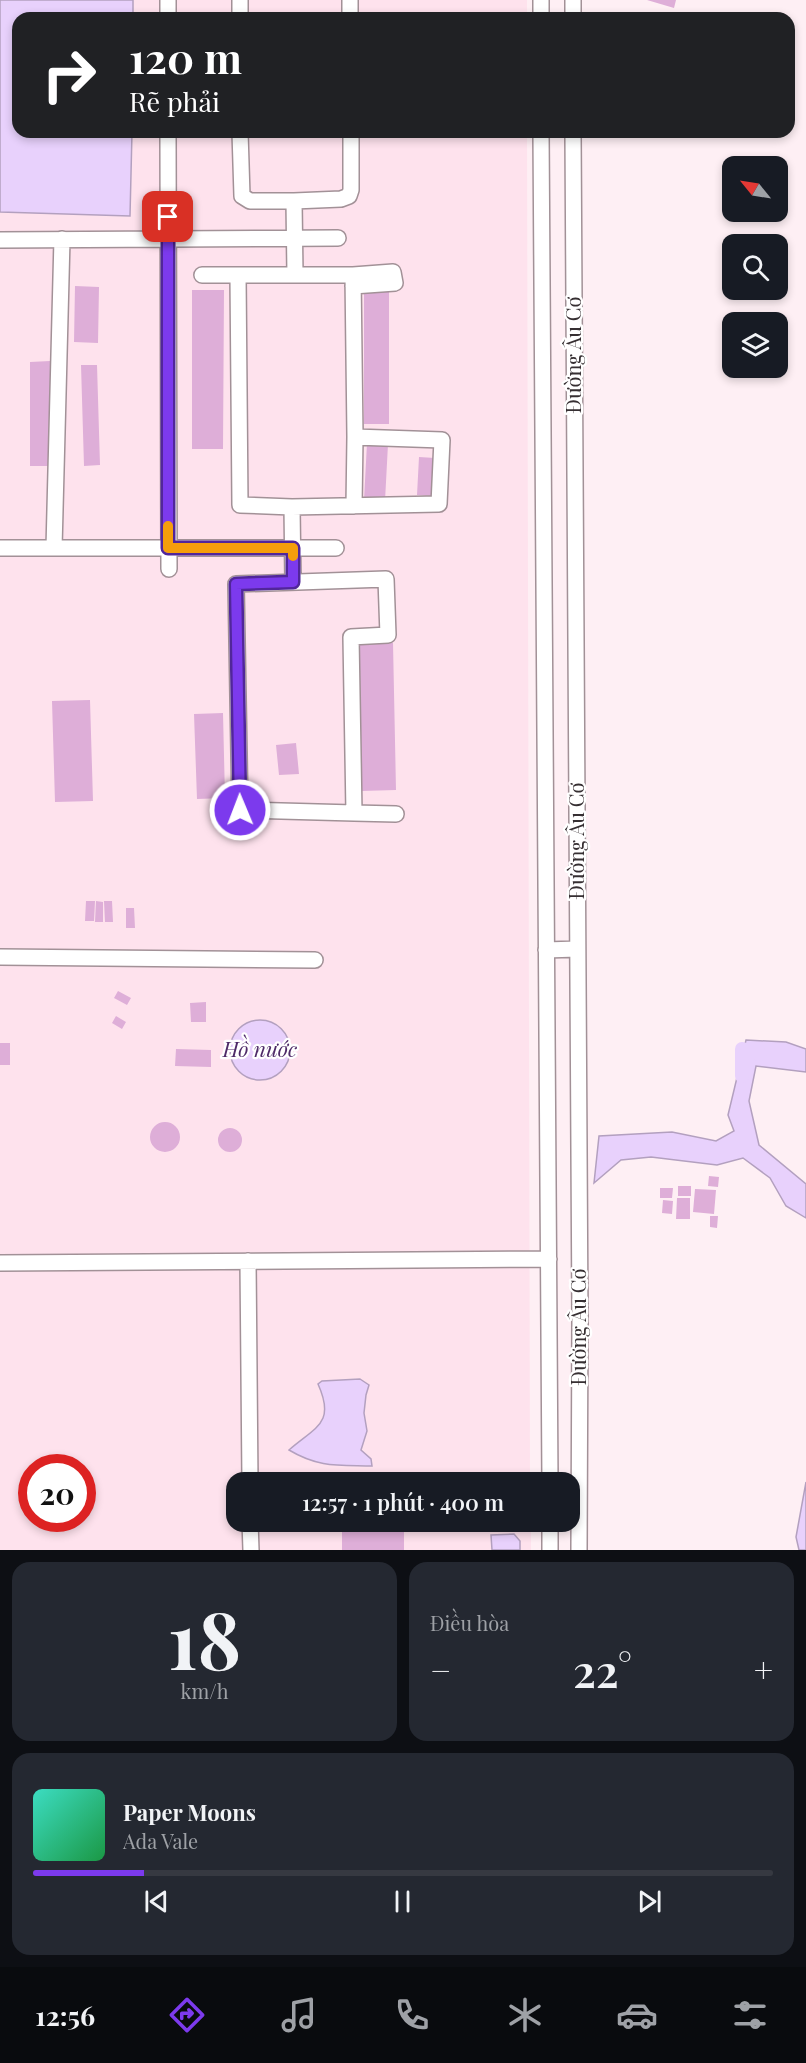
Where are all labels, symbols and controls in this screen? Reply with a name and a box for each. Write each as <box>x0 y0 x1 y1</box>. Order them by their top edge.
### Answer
text: 120 m <box>129 29 242 85</box>
icon: right <box>30 36 108 114</box>
text: Rẽ phải <box>129 83 220 119</box>
north arrow <box>722 156 788 222</box>
map controls <box>722 156 788 378</box>
pin <box>142 191 193 242</box>
icon: arrive <box>151 200 184 233</box>
button: search <box>722 234 788 300</box>
street label: Đường Âu Cơ <box>559 296 586 413</box>
button: layers <box>722 312 788 378</box>
position arrow <box>208 778 272 842</box>
street label: Đường Âu Cơ <box>562 782 589 899</box>
water label: Hồ nước <box>222 1034 297 1062</box>
street label: Đường Âu Cơ <box>564 1268 591 1385</box>
speed limit sign: 20 <box>18 1454 96 1532</box>
text: 12:57 · 1 phút · 400 m <box>302 1487 504 1517</box>
text: 18 <box>168 1586 241 1690</box>
text: Điều hòa <box>430 1609 509 1636</box>
text: 22° <box>573 1639 632 1699</box>
text: − <box>430 1647 451 1691</box>
text: + <box>754 1647 773 1691</box>
text: km/h <box>181 1677 228 1704</box>
text: Paper Moons <box>123 1797 256 1827</box>
text: Ada Vale <box>123 1827 198 1854</box>
icon: previous <box>140 1885 173 1918</box>
icon: pause <box>386 1885 419 1918</box>
icon: next <box>633 1885 666 1918</box>
icon: directions <box>166 1994 208 2036</box>
icon: music <box>278 1994 320 2036</box>
icon: phone <box>391 1994 433 2036</box>
icon: climate <box>504 1994 546 2036</box>
icon: car <box>616 1994 658 2036</box>
icon: filters <box>729 1994 771 2036</box>
text: 12:56 <box>35 1997 95 2033</box>

